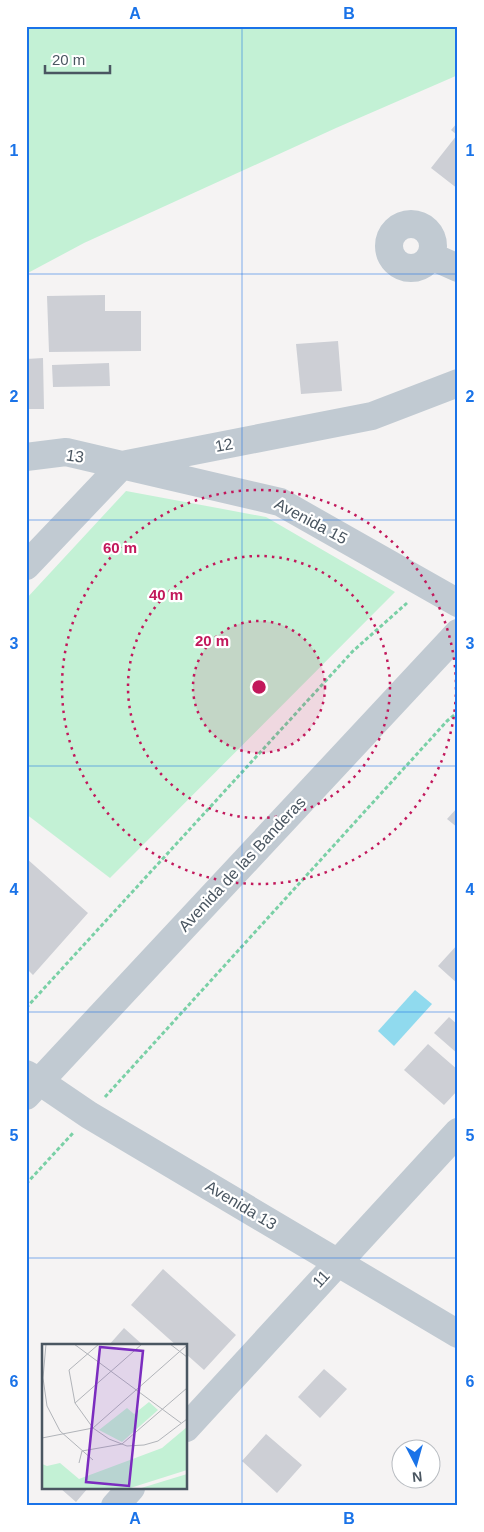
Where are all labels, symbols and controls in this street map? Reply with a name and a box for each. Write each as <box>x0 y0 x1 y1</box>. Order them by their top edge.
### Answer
text: A <box>129 5 141 22</box>
text: B <box>343 5 355 22</box>
scale bar <box>45 42 110 74</box>
text: 20 m <box>52 51 85 68</box>
text: 1 <box>10 142 19 159</box>
text: 1 <box>466 142 475 159</box>
text: 2 <box>10 388 19 405</box>
text: 2 <box>466 388 475 405</box>
street label: 12 <box>214 435 234 455</box>
street label: 13 <box>65 446 85 466</box>
street label: Avenida 15 <box>272 495 350 547</box>
text: 60 m <box>103 539 137 556</box>
text: 40 m <box>149 586 183 603</box>
text: 20 m <box>195 632 229 649</box>
text: 3 <box>10 635 19 652</box>
text: 3 <box>466 635 475 652</box>
centre of rings <box>250 678 268 696</box>
street label: Avenida de las Banderas <box>175 793 309 935</box>
text: 4 <box>10 881 19 898</box>
text: 4 <box>466 881 475 898</box>
text: 5 <box>10 1127 19 1144</box>
text: 5 <box>466 1127 475 1144</box>
street label: Avenida 13 <box>202 1177 280 1233</box>
street label: 11 <box>309 1267 333 1291</box>
inset map <box>42 1344 188 1490</box>
text: 6 <box>10 1373 19 1390</box>
text: 6 <box>466 1373 475 1390</box>
north arrow <box>392 1440 442 1490</box>
text: N <box>411 1468 423 1485</box>
text: A <box>129 1510 141 1527</box>
text: B <box>343 1510 355 1527</box>

